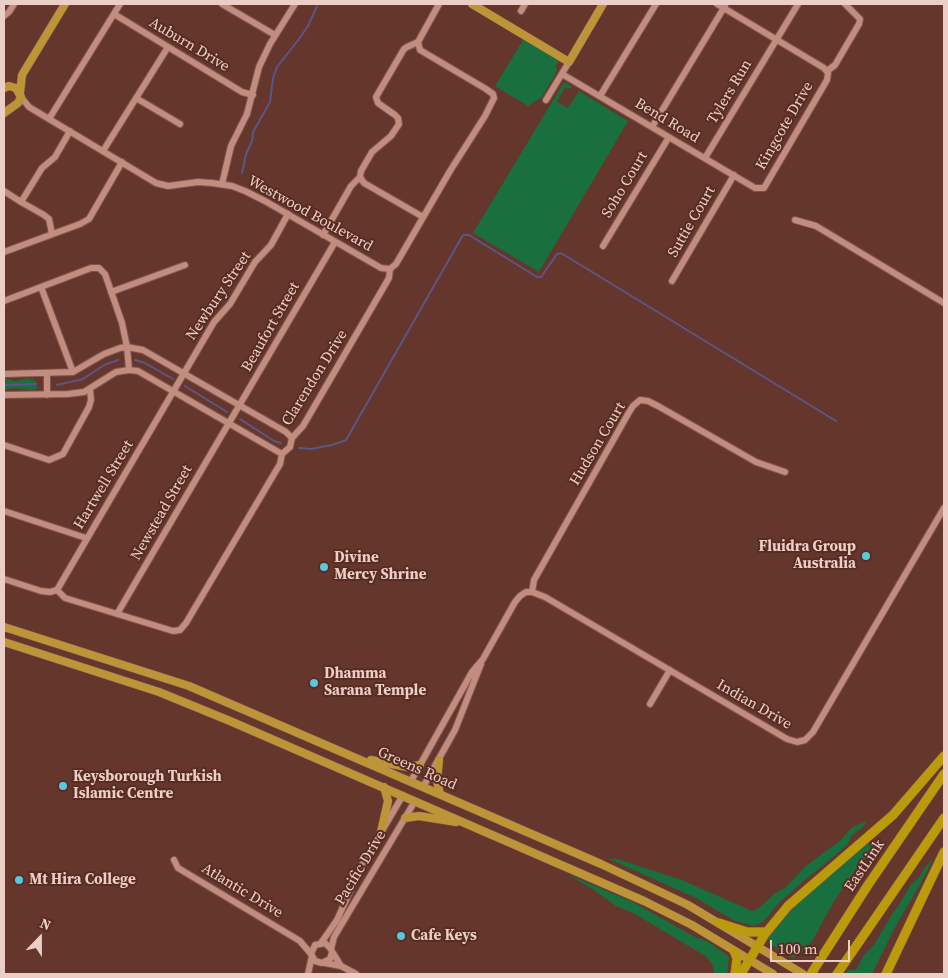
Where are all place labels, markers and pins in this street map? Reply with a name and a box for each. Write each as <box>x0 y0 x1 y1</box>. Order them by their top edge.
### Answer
place label: Fluidra Group Australia <box>759 538 856 573</box>
place label: Divine Mercy Shrine <box>334 549 426 584</box>
marker: Fluidra Group Australia <box>860 550 872 562</box>
marker: Divine Mercy Shrine <box>318 561 330 573</box>
place label: Dhamma Sarana Temple <box>324 665 426 700</box>
marker: Dhamma Sarana Temple <box>308 677 320 689</box>
place label: Keysborough Turkish Islamic Centre <box>73 768 222 803</box>
marker: Keysborough Turkish Islamic Centre <box>57 780 69 792</box>
place label: Mt Hira College <box>29 871 136 889</box>
marker: Mt Hira College <box>13 874 25 886</box>
place label: Cafe Keys <box>411 927 477 945</box>
marker: Cafe Keys <box>395 930 407 942</box>

